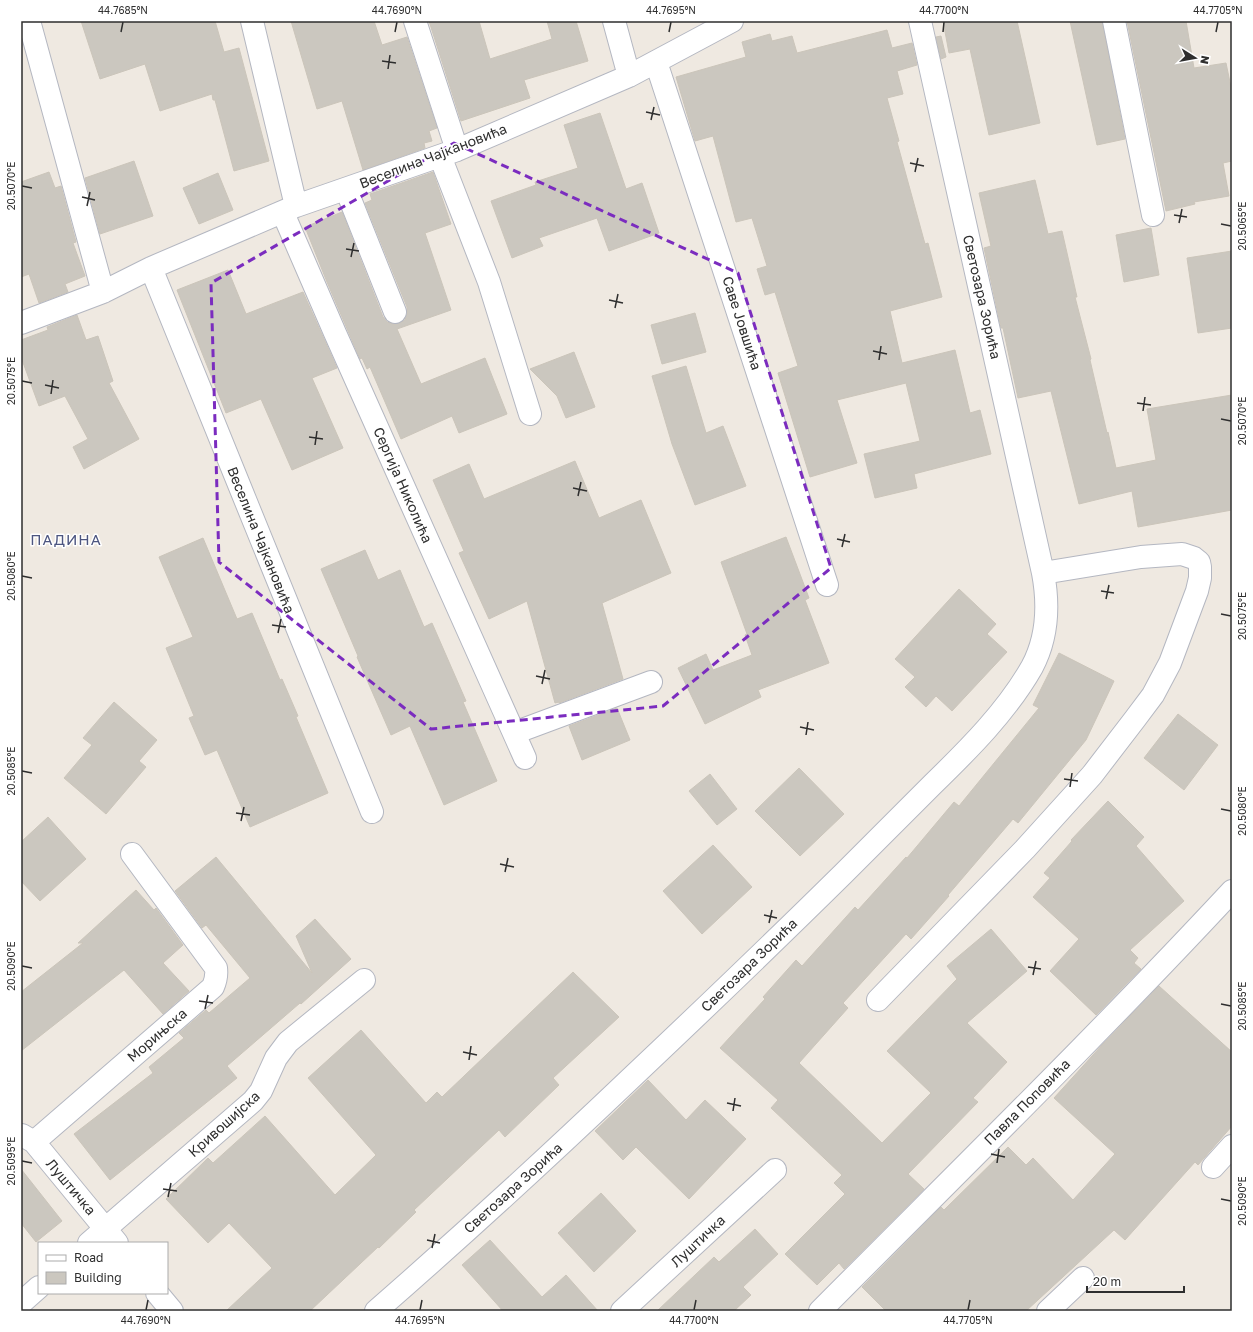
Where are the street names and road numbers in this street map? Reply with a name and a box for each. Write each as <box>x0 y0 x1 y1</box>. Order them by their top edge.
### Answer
street label: Веселина Чајкановића <box>357 120 509 192</box>
street label: Светозара Зорића <box>960 233 1005 361</box>
street label: Саве Јовшића <box>719 274 766 372</box>
street label: Сергија Николића <box>370 424 437 545</box>
street label: Веселина Чајкановића <box>224 464 299 616</box>
street label: Светозара Зорића <box>697 914 800 1015</box>
street label: Морињска <box>123 1004 190 1065</box>
street label: Павла Поповића <box>980 1055 1073 1148</box>
street label: Кривошијска <box>184 1087 263 1160</box>
street label: Светозара Зорића <box>460 1139 566 1236</box>
street label: Луштичка <box>43 1155 100 1218</box>
street label: Луштичка <box>667 1211 728 1270</box>

